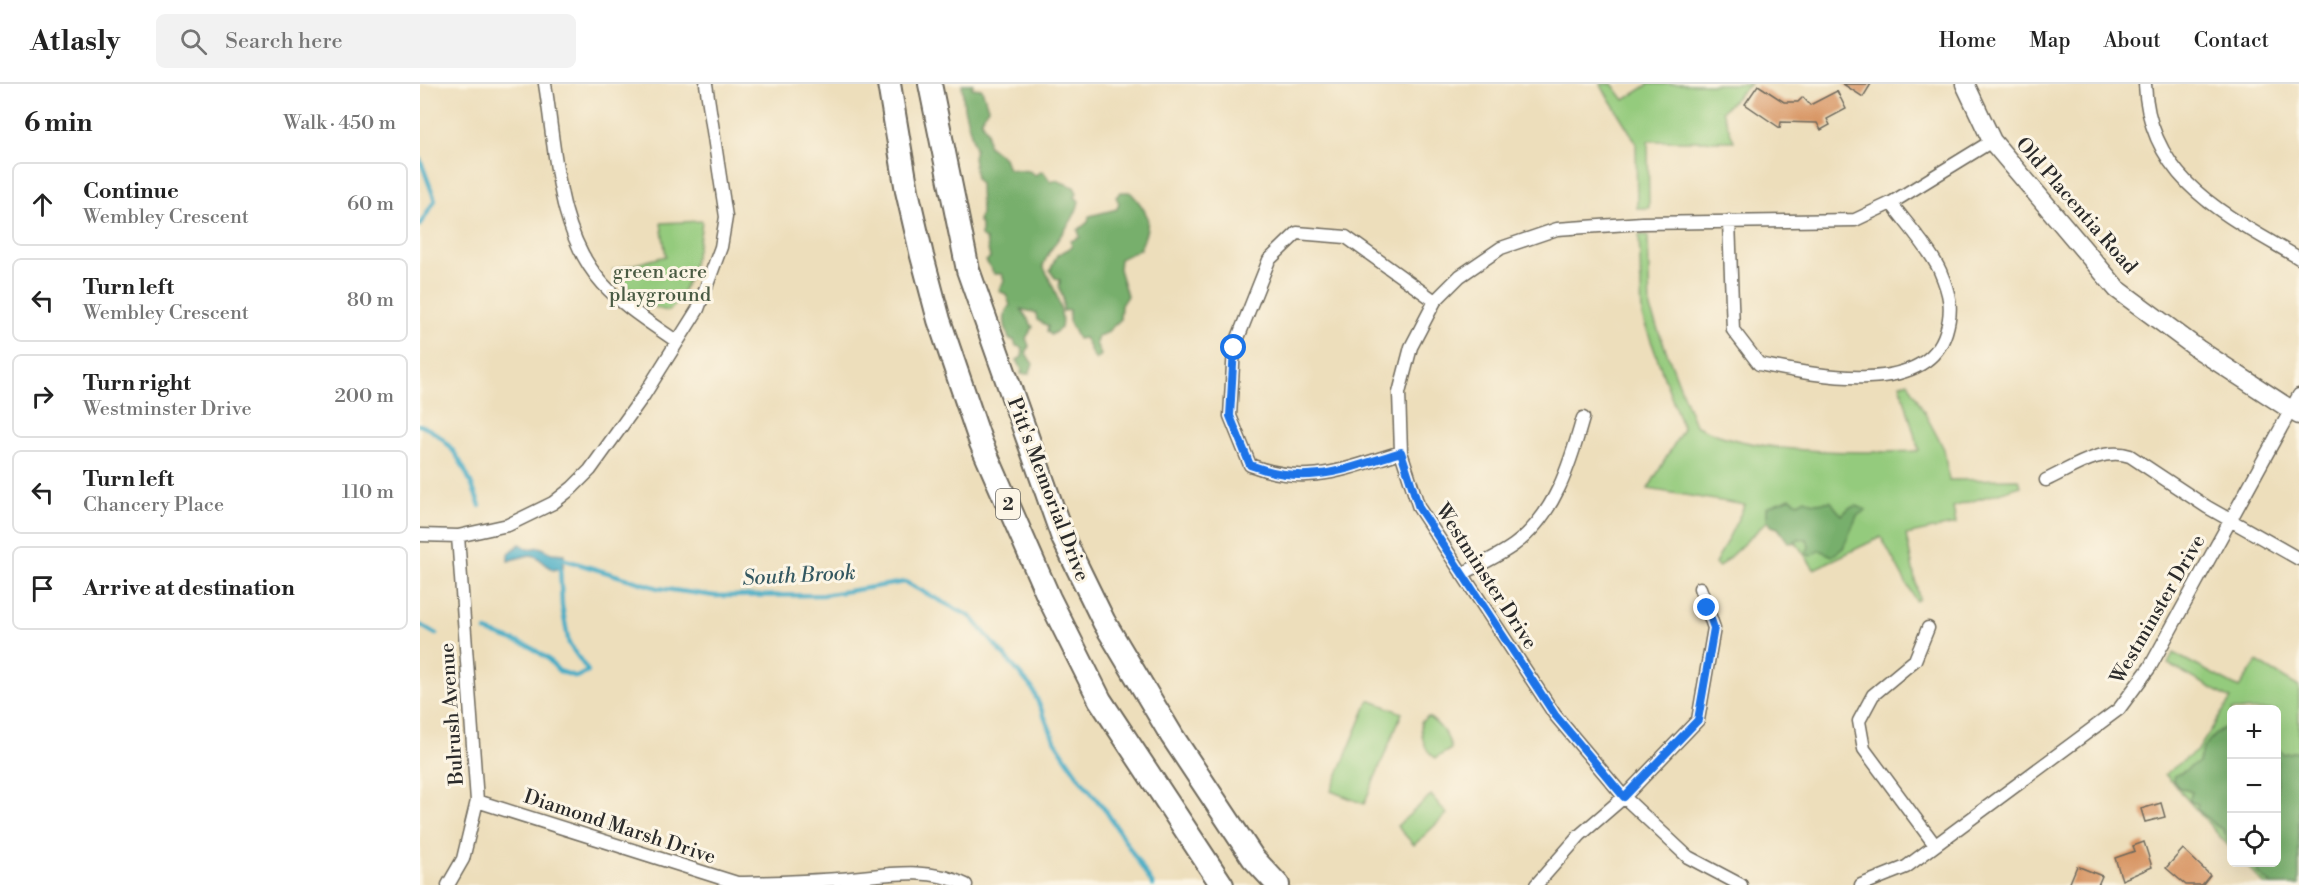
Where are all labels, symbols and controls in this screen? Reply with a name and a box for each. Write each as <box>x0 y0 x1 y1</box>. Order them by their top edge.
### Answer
search box <box>156 14 576 68</box>
text: Atlasly <box>30 24 120 59</box>
icon: search <box>177 25 210 58</box>
text: Search here <box>225 28 343 55</box>
text: Home <box>1939 28 1996 54</box>
text: Map <box>2029 28 2071 54</box>
text: About <box>2104 28 2161 54</box>
text: Contact <box>2194 28 2269 54</box>
text: 6 min <box>24 107 92 139</box>
text: Walk · 450 m <box>283 111 396 136</box>
street label: Old Placentia Road <box>2010 132 2143 280</box>
text: Continue <box>83 178 179 205</box>
icon: ahead <box>26 188 59 221</box>
text: 60 m <box>347 192 394 217</box>
text: Wembley Crescent <box>83 205 249 230</box>
park label: green acre playground <box>609 260 712 308</box>
text: Turn left <box>83 274 174 301</box>
icon: left <box>26 284 59 317</box>
text: 80 m <box>347 288 394 313</box>
text: Wembley Crescent <box>83 301 249 326</box>
route start <box>1220 334 1246 360</box>
text: Turn right <box>83 370 191 397</box>
icon: right <box>26 380 59 413</box>
text: 200 m <box>334 384 394 409</box>
street label: Pitt's Memorial Drive <box>1001 394 1094 585</box>
text: Westminster Drive <box>83 397 252 422</box>
text: Turn left <box>83 466 174 493</box>
icon: left <box>26 476 59 509</box>
text: 110 m <box>342 480 394 505</box>
road number: 2 <box>996 489 1020 519</box>
text: Chancery Place <box>83 493 224 518</box>
street label: Westminster Drive <box>1429 498 1542 654</box>
street label: Westminster Drive <box>2105 530 2211 690</box>
water label: South Brook <box>742 560 856 592</box>
icon: arrive <box>26 572 59 605</box>
text: Arrive at destination <box>83 575 295 602</box>
route end <box>1693 594 1719 620</box>
street label: Bulrush Avenue <box>435 642 470 787</box>
map controls <box>2227 705 2281 867</box>
button: + <box>2227 705 2281 759</box>
button: − <box>2227 759 2281 813</box>
street label: Diamond Marsh Drive <box>520 785 719 870</box>
button: locate <box>2227 813 2281 867</box>

